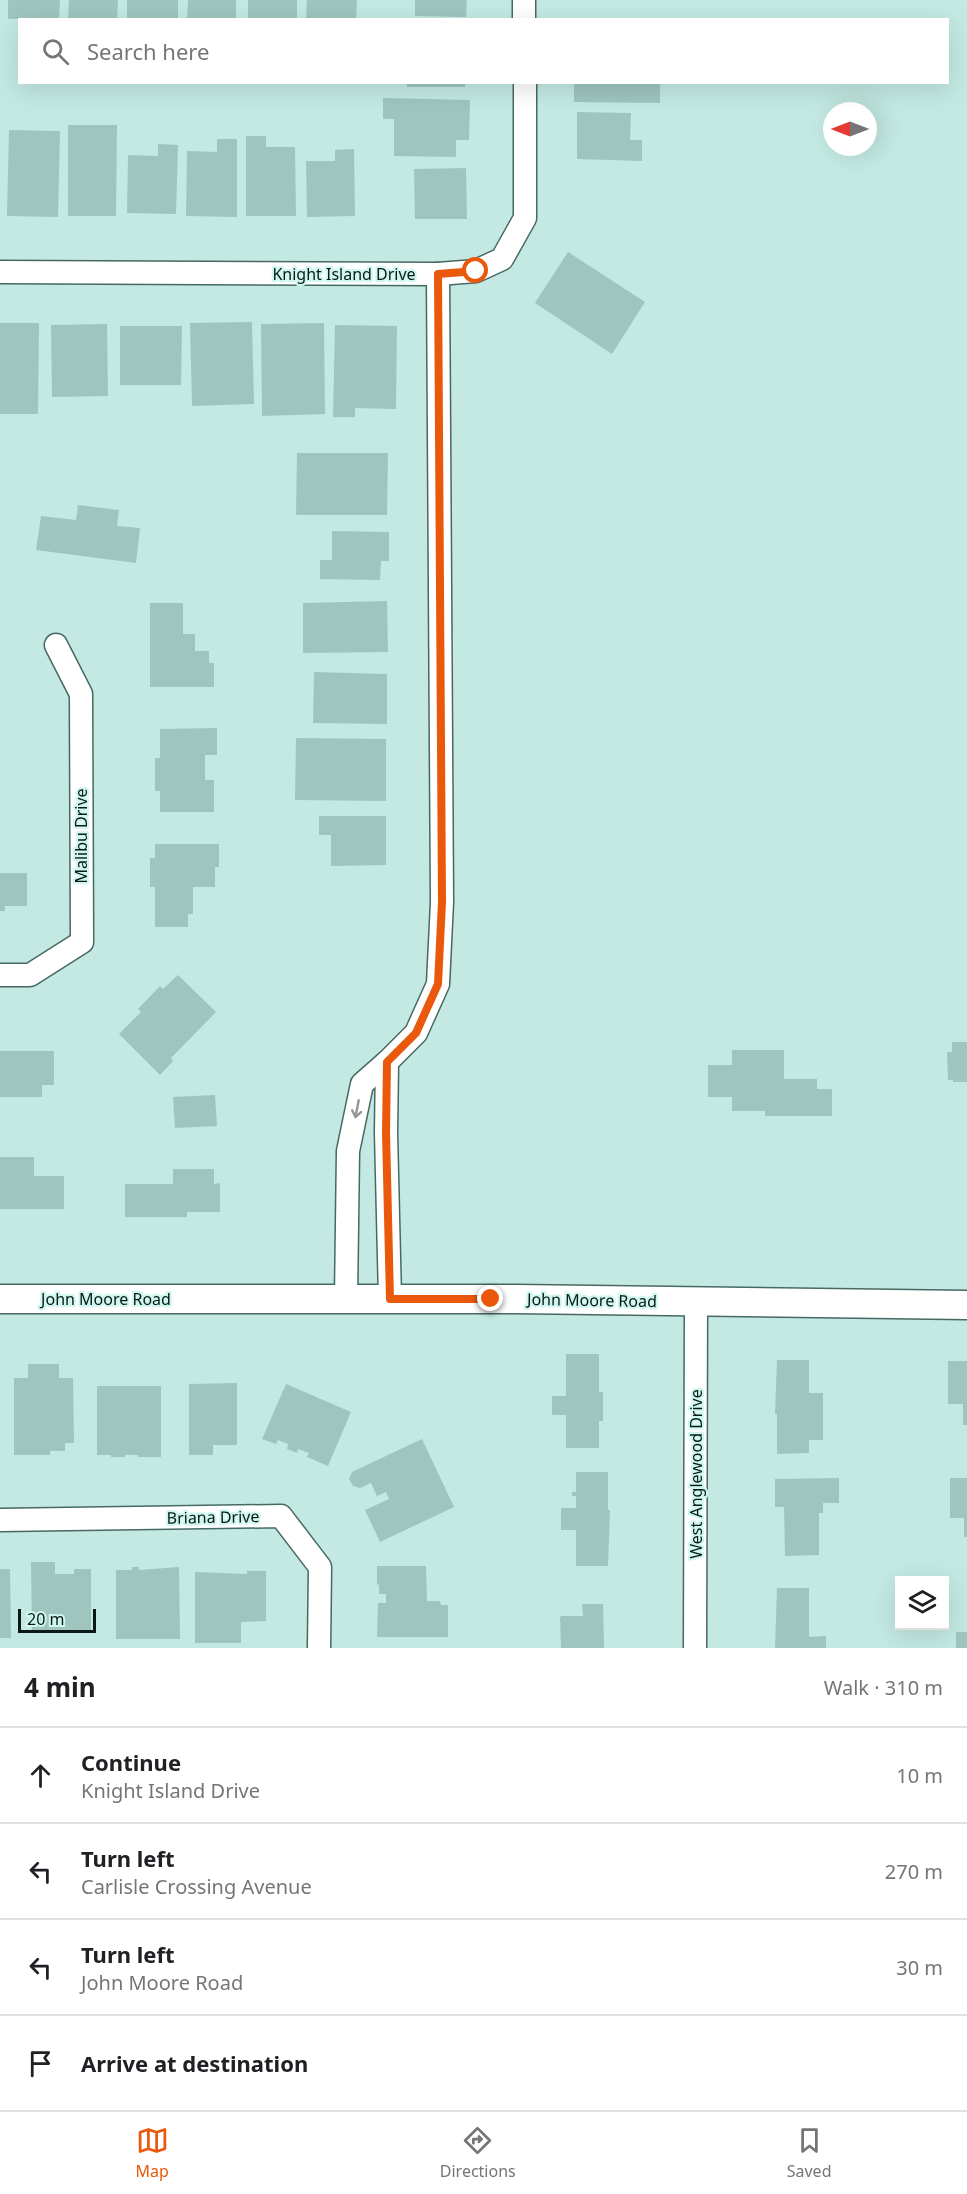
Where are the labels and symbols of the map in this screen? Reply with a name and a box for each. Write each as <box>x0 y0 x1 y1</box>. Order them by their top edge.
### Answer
north arrow <box>823 102 877 156</box>
route start <box>462 257 488 283</box>
street label: Knight Island Drive <box>272 263 416 285</box>
street label: Malibu Drive <box>70 788 92 884</box>
one-way arrow <box>351 1098 362 1118</box>
route end <box>477 1285 503 1311</box>
street label: John Moore Road <box>39 1288 171 1310</box>
street label: John Moore Road <box>525 1288 657 1312</box>
street label: West Anglewood Drive <box>685 1389 707 1559</box>
street label: Briana Drive <box>166 1505 260 1529</box>
scale bar <box>18 1606 96 1634</box>

